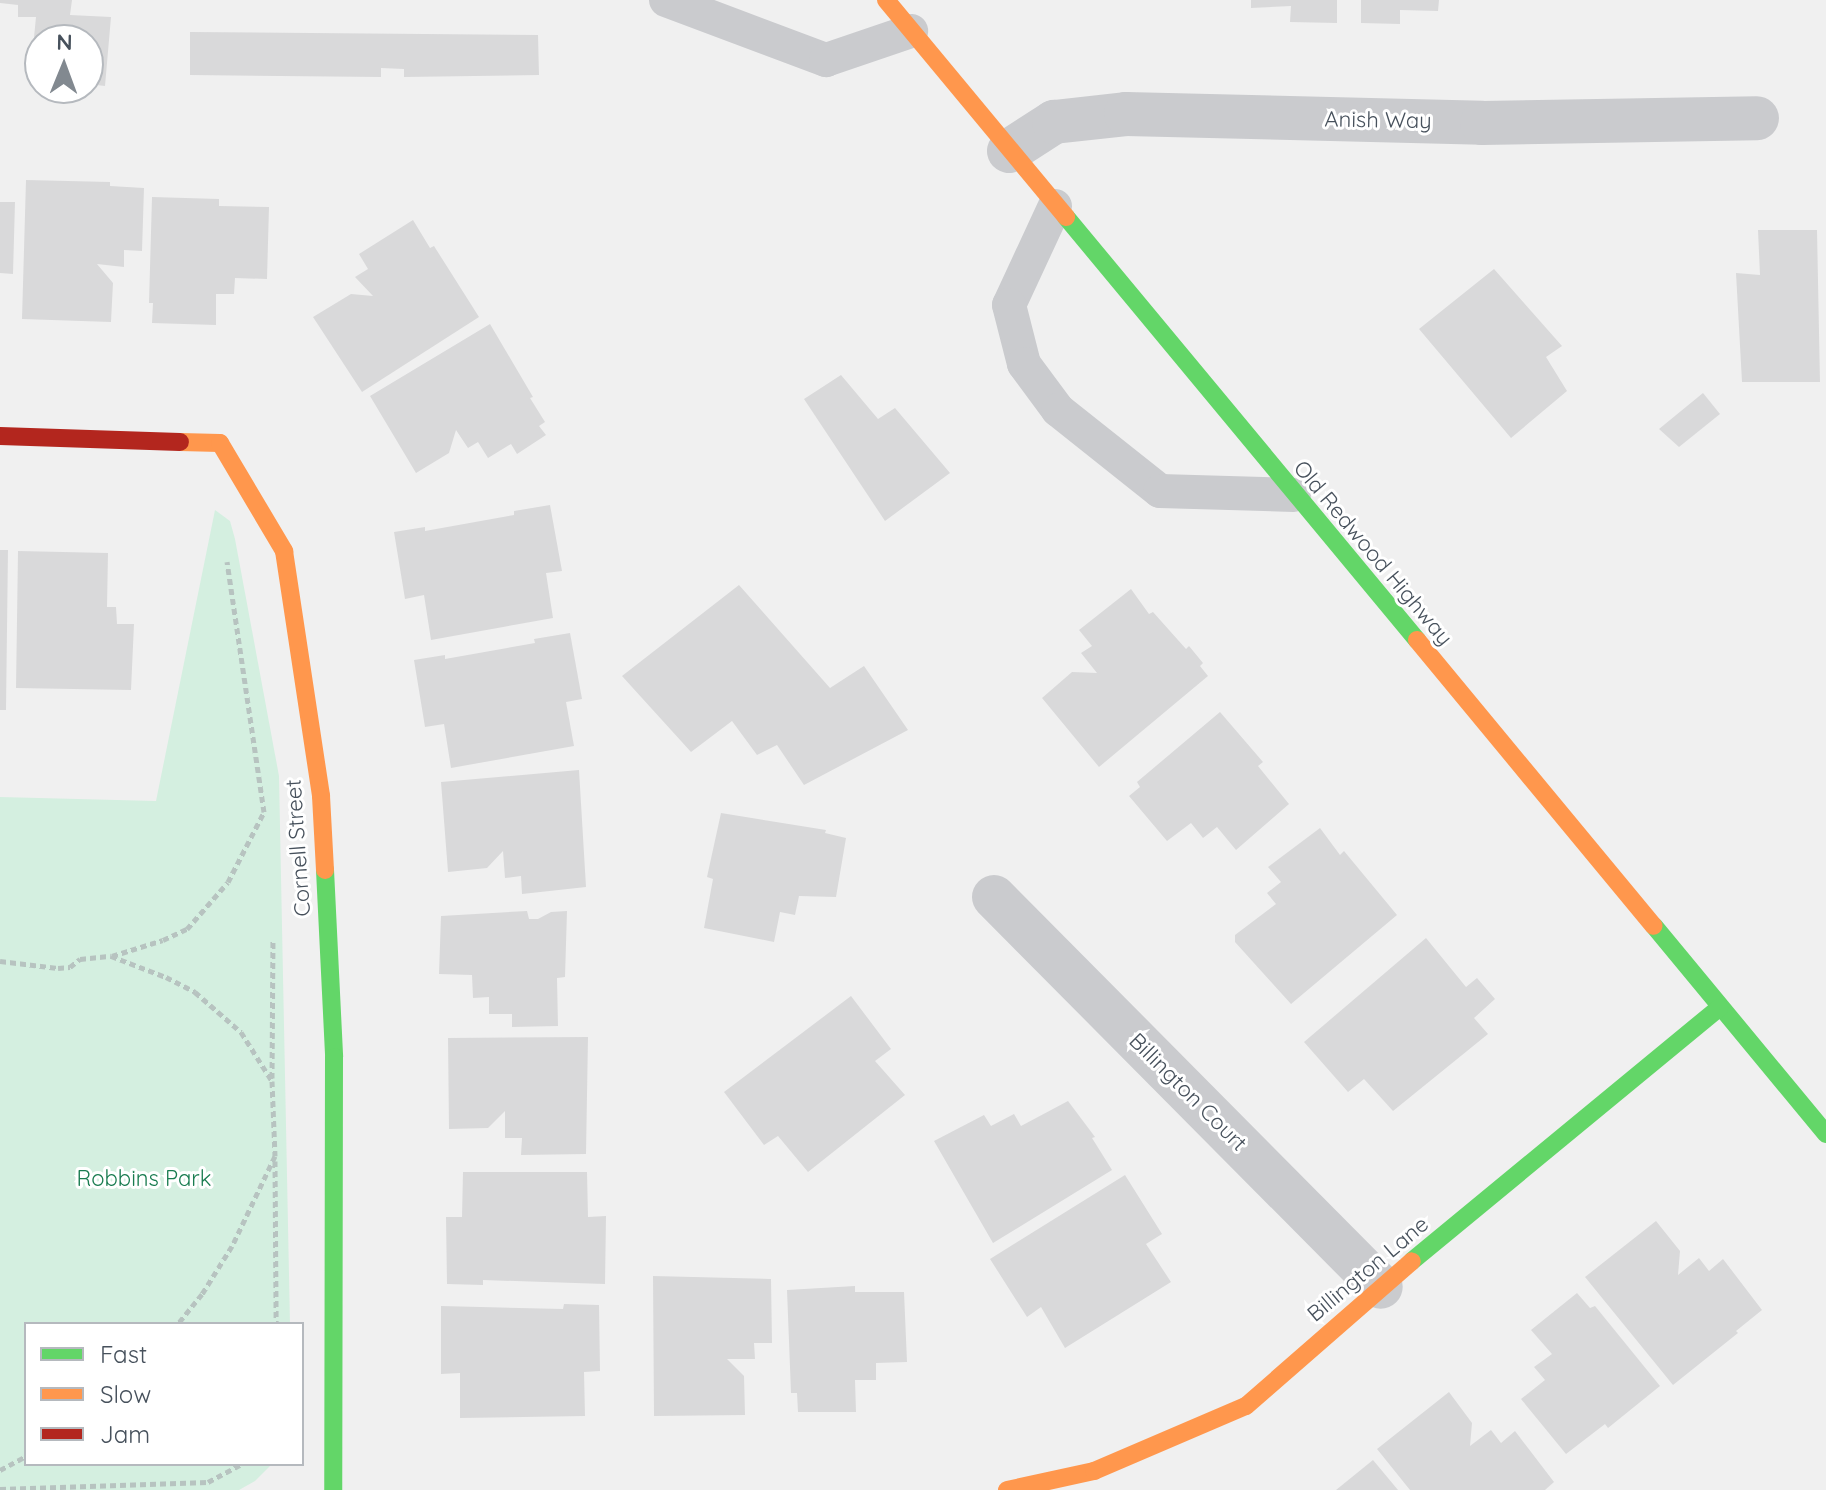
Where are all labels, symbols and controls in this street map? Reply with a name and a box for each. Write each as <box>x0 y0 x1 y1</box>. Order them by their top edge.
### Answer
north arrow <box>24 24 104 104</box>
text: N <box>56 28 73 56</box>
street label: Anish Way <box>1324 106 1432 134</box>
street label: Old Redwood Highway <box>1288 455 1458 651</box>
street label: Cornell Street <box>280 778 316 918</box>
street label: Billington Court <box>1124 1028 1252 1156</box>
park label: Robbins Park <box>77 1166 211 1192</box>
street label: Billington Lane <box>1302 1211 1434 1327</box>
legend <box>24 1322 304 1466</box>
text: Fast <box>100 1339 147 1369</box>
text: Slow <box>100 1379 151 1409</box>
text: Jam <box>100 1419 150 1449</box>

